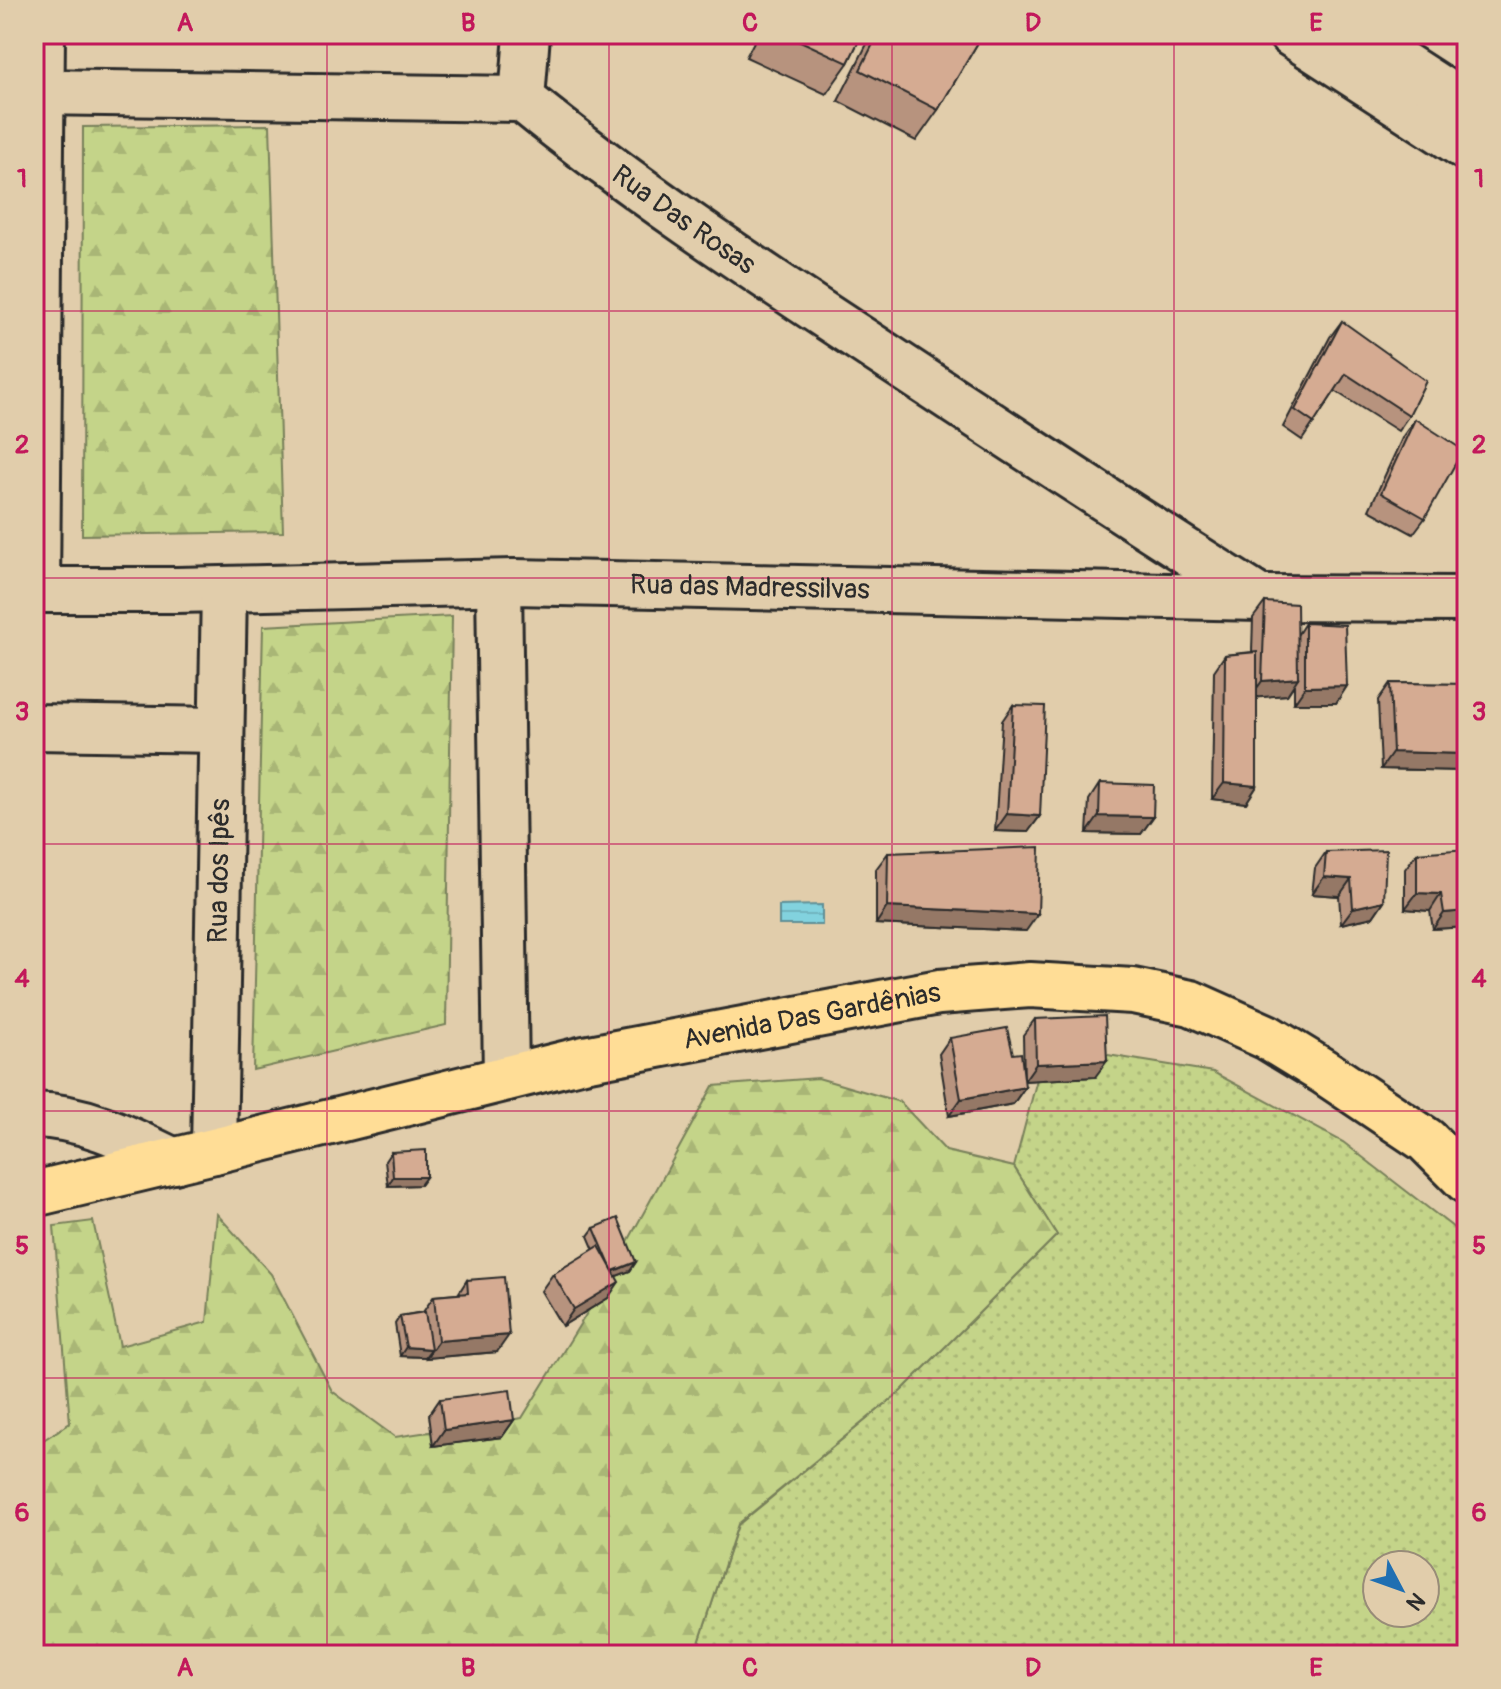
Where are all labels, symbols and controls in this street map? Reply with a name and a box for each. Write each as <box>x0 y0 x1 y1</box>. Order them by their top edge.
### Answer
text: A <box>177 7 194 39</box>
text: B <box>461 7 475 39</box>
text: C <box>742 7 758 39</box>
text: D <box>1025 7 1041 39</box>
text: E <box>1309 7 1323 39</box>
street label: Rua Das Rosas <box>605 157 763 282</box>
text: 1 <box>17 163 27 195</box>
text: 1 <box>1474 163 1484 195</box>
text: 2 <box>15 429 29 461</box>
text: 2 <box>1472 429 1486 461</box>
street label: Rua das Madressilvas <box>630 567 871 607</box>
text: 3 <box>15 696 29 728</box>
text: 3 <box>1472 696 1486 728</box>
street label: Rua dos Ipês <box>200 798 238 944</box>
text: 4 <box>14 963 30 995</box>
text: 4 <box>1471 963 1487 995</box>
street label: Avenida Das Gardênias <box>680 975 944 1057</box>
text: 5 <box>15 1230 29 1262</box>
text: 5 <box>1472 1230 1486 1262</box>
text: 6 <box>14 1497 30 1529</box>
text: 6 <box>1471 1497 1487 1529</box>
north arrow <box>1361 1549 1441 1629</box>
text: N <box>1400 1587 1431 1616</box>
text: A <box>177 1652 194 1684</box>
text: B <box>461 1652 475 1684</box>
text: C <box>742 1652 758 1684</box>
text: D <box>1025 1652 1041 1684</box>
text: E <box>1309 1652 1323 1684</box>

